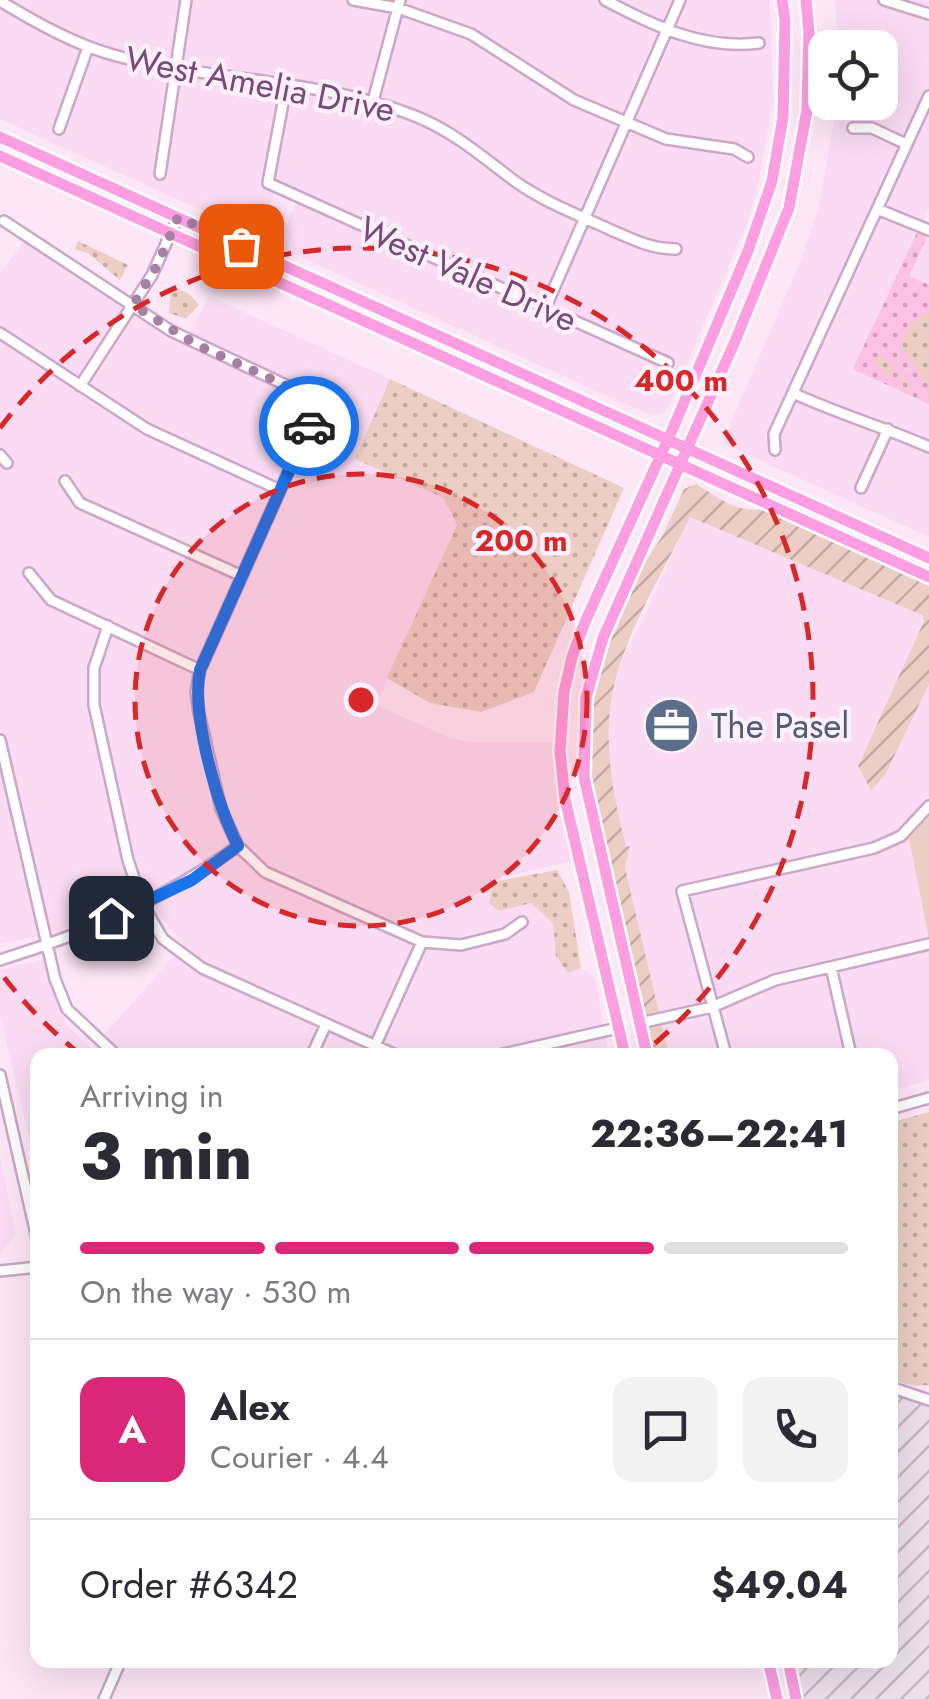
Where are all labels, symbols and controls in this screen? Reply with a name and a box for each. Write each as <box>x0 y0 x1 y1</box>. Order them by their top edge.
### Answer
map controls <box>808 30 898 120</box>
button: locate <box>808 30 898 120</box>
street label: West Amelia Drive <box>121 33 399 135</box>
pin <box>199 204 284 289</box>
street label: West Vale Drive <box>351 204 585 344</box>
icon: bag <box>214 219 269 274</box>
text: 400 m <box>634 359 728 402</box>
courier <box>259 376 359 476</box>
icon: car <box>282 399 337 454</box>
text: 200 m <box>475 519 568 562</box>
centre of rings <box>343 682 379 718</box>
office icon: The Pasel <box>642 696 702 756</box>
place label: The Pasel <box>711 701 849 751</box>
pin <box>69 876 154 961</box>
icon: home <box>84 891 139 946</box>
text: Arriving in <box>80 1073 224 1119</box>
text: 22:36–22:41 <box>590 1106 848 1161</box>
text: 3 min <box>80 1109 252 1203</box>
text: On the way · 530 m <box>80 1269 351 1315</box>
button: chat <box>613 1377 718 1482</box>
button: phone <box>743 1377 848 1482</box>
text: Alex <box>210 1379 290 1434</box>
text: A <box>119 1402 146 1457</box>
text: Courier · 4.4 <box>210 1434 389 1480</box>
text: Order #6342 <box>80 1557 298 1612</box>
text: $49.04 <box>711 1557 848 1612</box>

